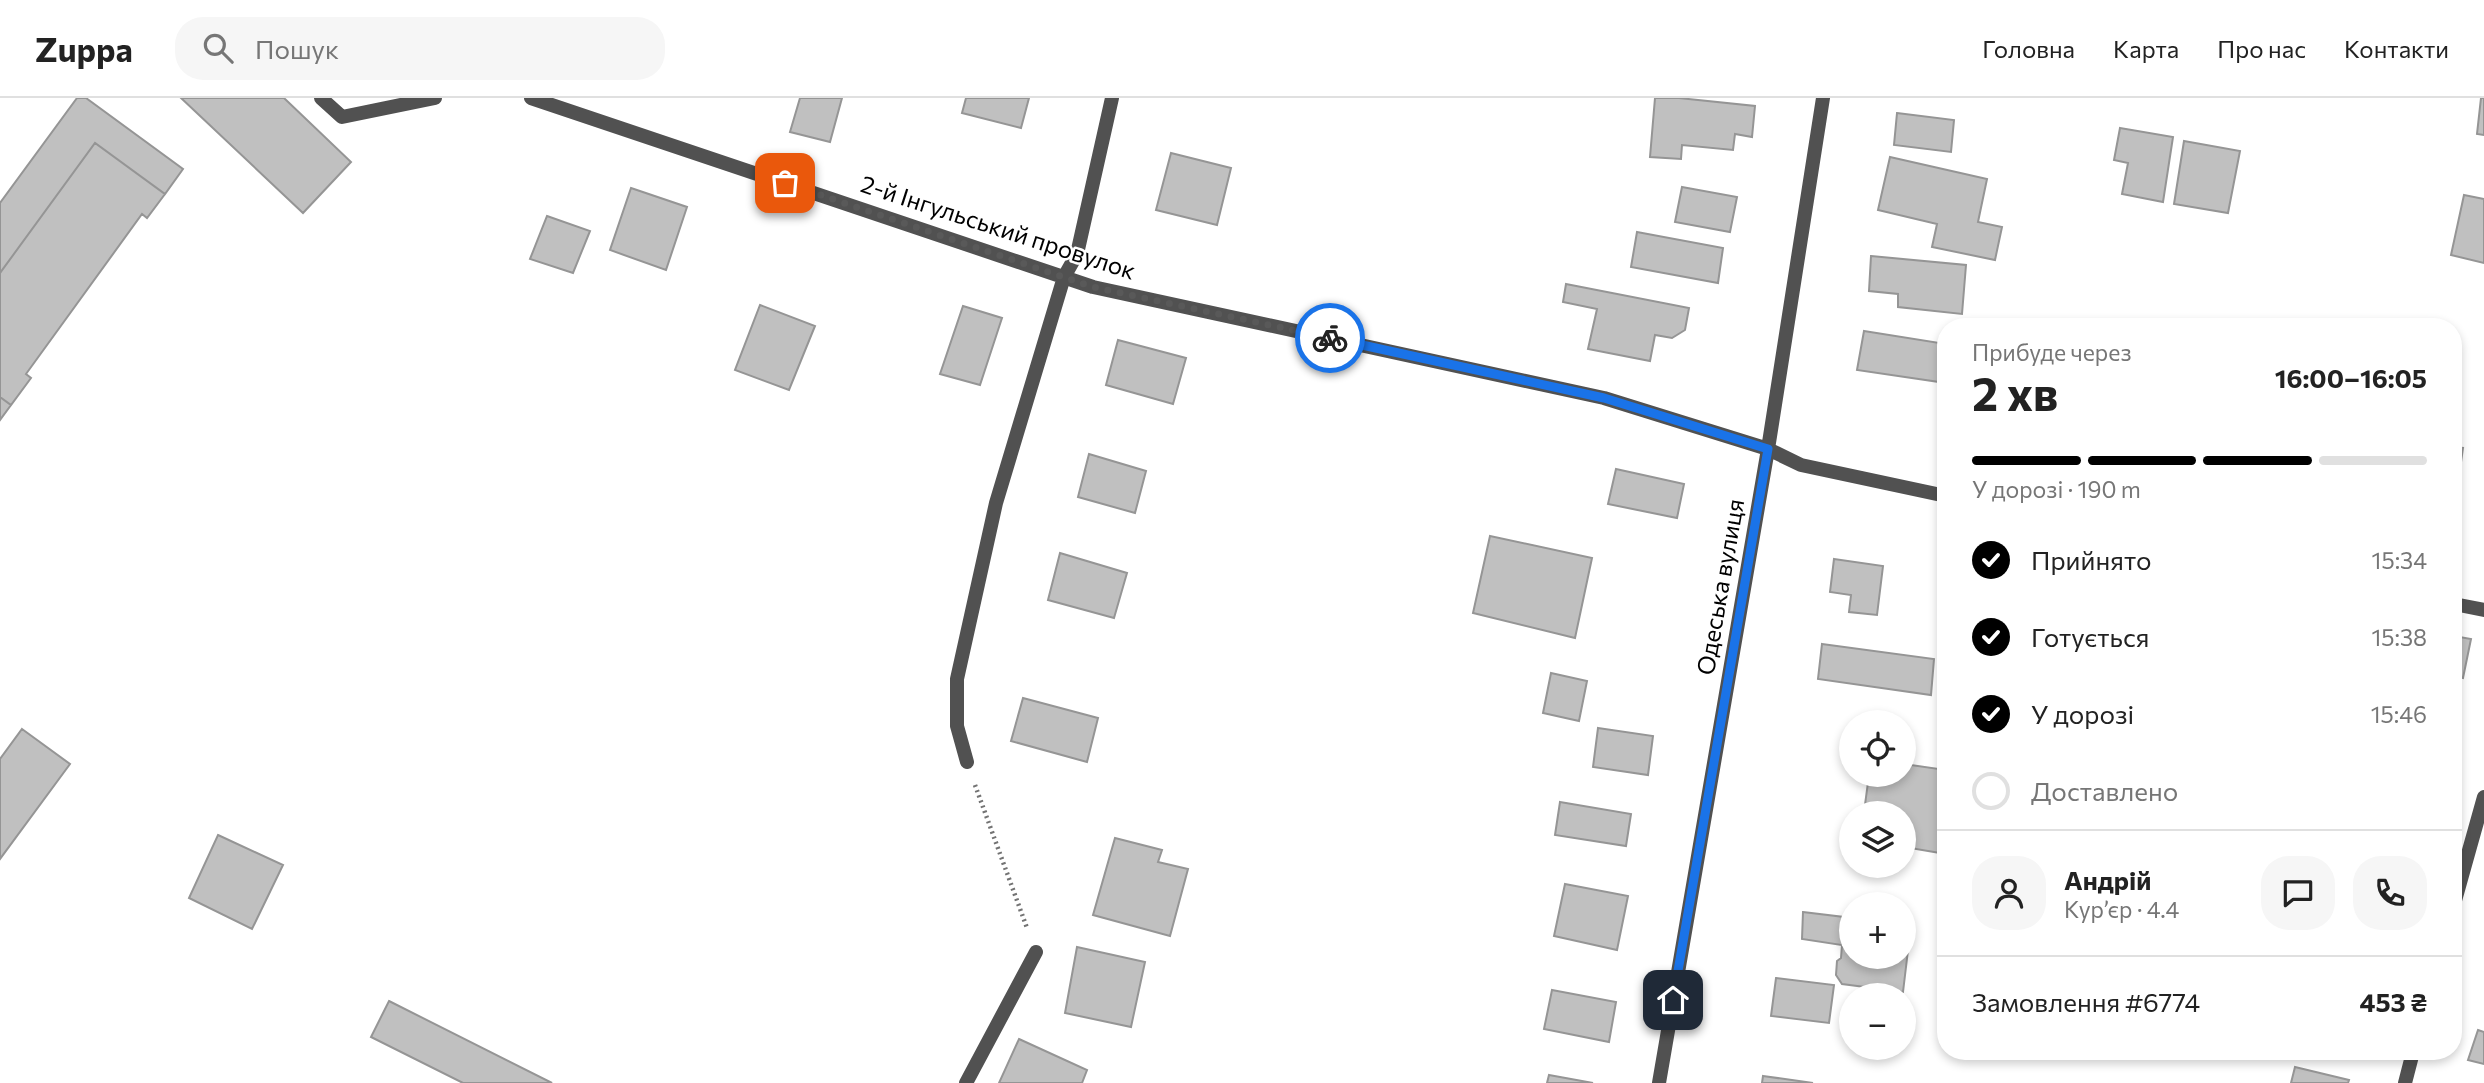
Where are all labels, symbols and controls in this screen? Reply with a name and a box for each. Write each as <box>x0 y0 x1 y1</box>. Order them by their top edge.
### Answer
search box <box>175 17 665 80</box>
text: Zuppa <box>35 28 133 69</box>
icon: search <box>199 29 237 67</box>
text: Пошук <box>255 33 339 64</box>
text: Головна <box>1982 34 2075 63</box>
text: Карта <box>2113 34 2179 63</box>
text: Про нас <box>2217 34 2306 63</box>
text: Контакти <box>2344 34 2449 63</box>
pin <box>755 153 815 213</box>
icon: bag <box>766 164 804 202</box>
street label: 2-й Інгульський провулок <box>857 168 1140 285</box>
courier <box>1295 303 1365 373</box>
icon: bike <box>1311 319 1349 357</box>
text: Прибуде через <box>1972 338 2132 366</box>
text: 16:00–16:05 <box>2275 362 2427 393</box>
text: 2 хв <box>1972 364 2058 420</box>
text: У дорозі · 190 m <box>1972 475 2141 503</box>
street label: Одеська вулиця <box>1690 496 1749 677</box>
icon: check <box>1972 541 2010 579</box>
text: Прийнято <box>2031 544 2152 575</box>
text: 15:34 <box>2372 546 2427 574</box>
icon: check <box>1972 618 2010 656</box>
text: Готується <box>2031 621 2149 652</box>
text: 15:38 <box>2371 623 2427 651</box>
icon: check <box>1972 695 2010 733</box>
text: У дорозі <box>2031 698 2134 729</box>
text: 15:46 <box>2371 700 2427 728</box>
map controls <box>1839 710 1916 1060</box>
button: locate <box>1839 710 1916 787</box>
text: Доставлено <box>2031 775 2178 806</box>
button: layers <box>1839 801 1916 878</box>
button: person <box>1972 856 2046 930</box>
button: chat <box>2261 856 2335 930</box>
button: phone <box>2353 856 2427 930</box>
text: Андрій <box>2064 864 2151 895</box>
button: + <box>1839 892 1916 969</box>
text: Кур’єр · 4.4 <box>2064 895 2179 923</box>
pin <box>1643 970 1703 1030</box>
icon: home <box>1654 981 1692 1019</box>
button: − <box>1839 983 1916 1060</box>
text: Замовлення #6774 <box>1972 986 2200 1017</box>
text: 453 ₴ <box>2359 986 2427 1017</box>

